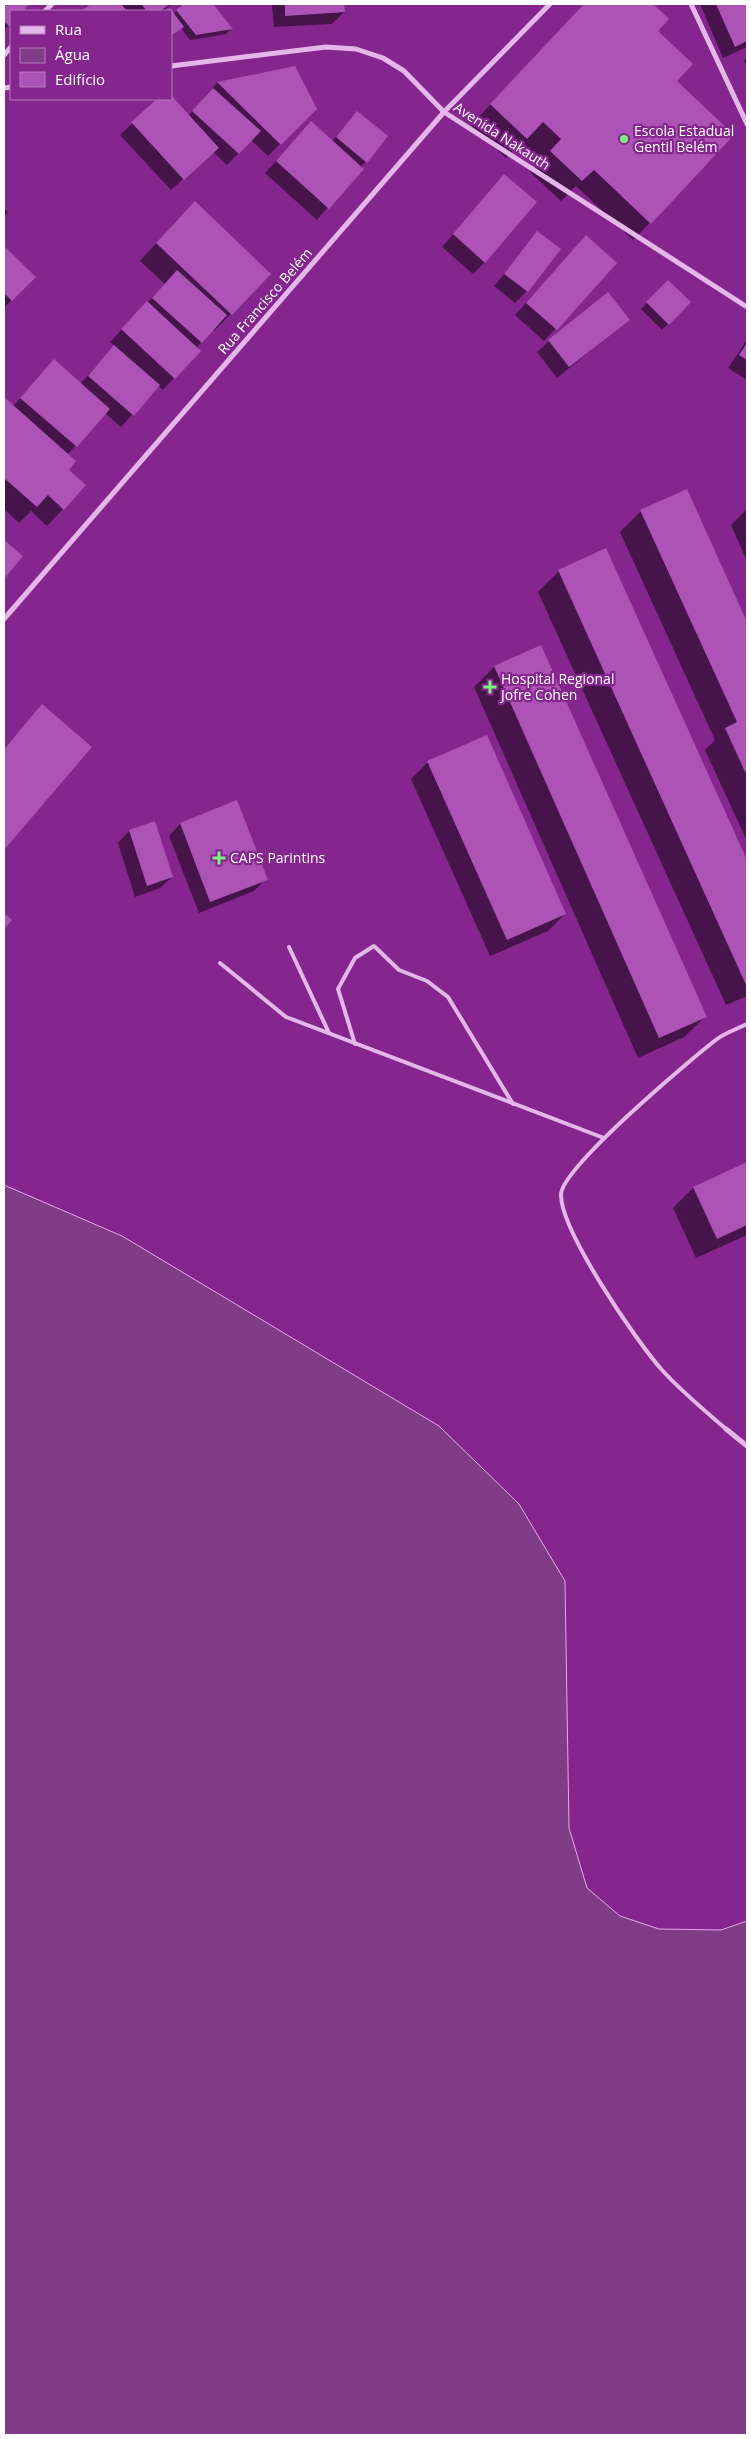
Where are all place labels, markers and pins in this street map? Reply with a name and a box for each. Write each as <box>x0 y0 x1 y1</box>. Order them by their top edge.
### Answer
place label: Escola Estadual Gentil Belém <box>634 121 734 156</box>
marker: Escola Estadual Gentil Belém <box>618 133 630 145</box>
place label: Hospital Regional Jofre Cohen <box>499 669 614 704</box>
marker: Hospital Regional Jofre Cohen <box>483 680 497 694</box>
place label: CAPS Parintins <box>230 848 326 867</box>
marker: CAPS Parintins <box>212 851 226 865</box>

